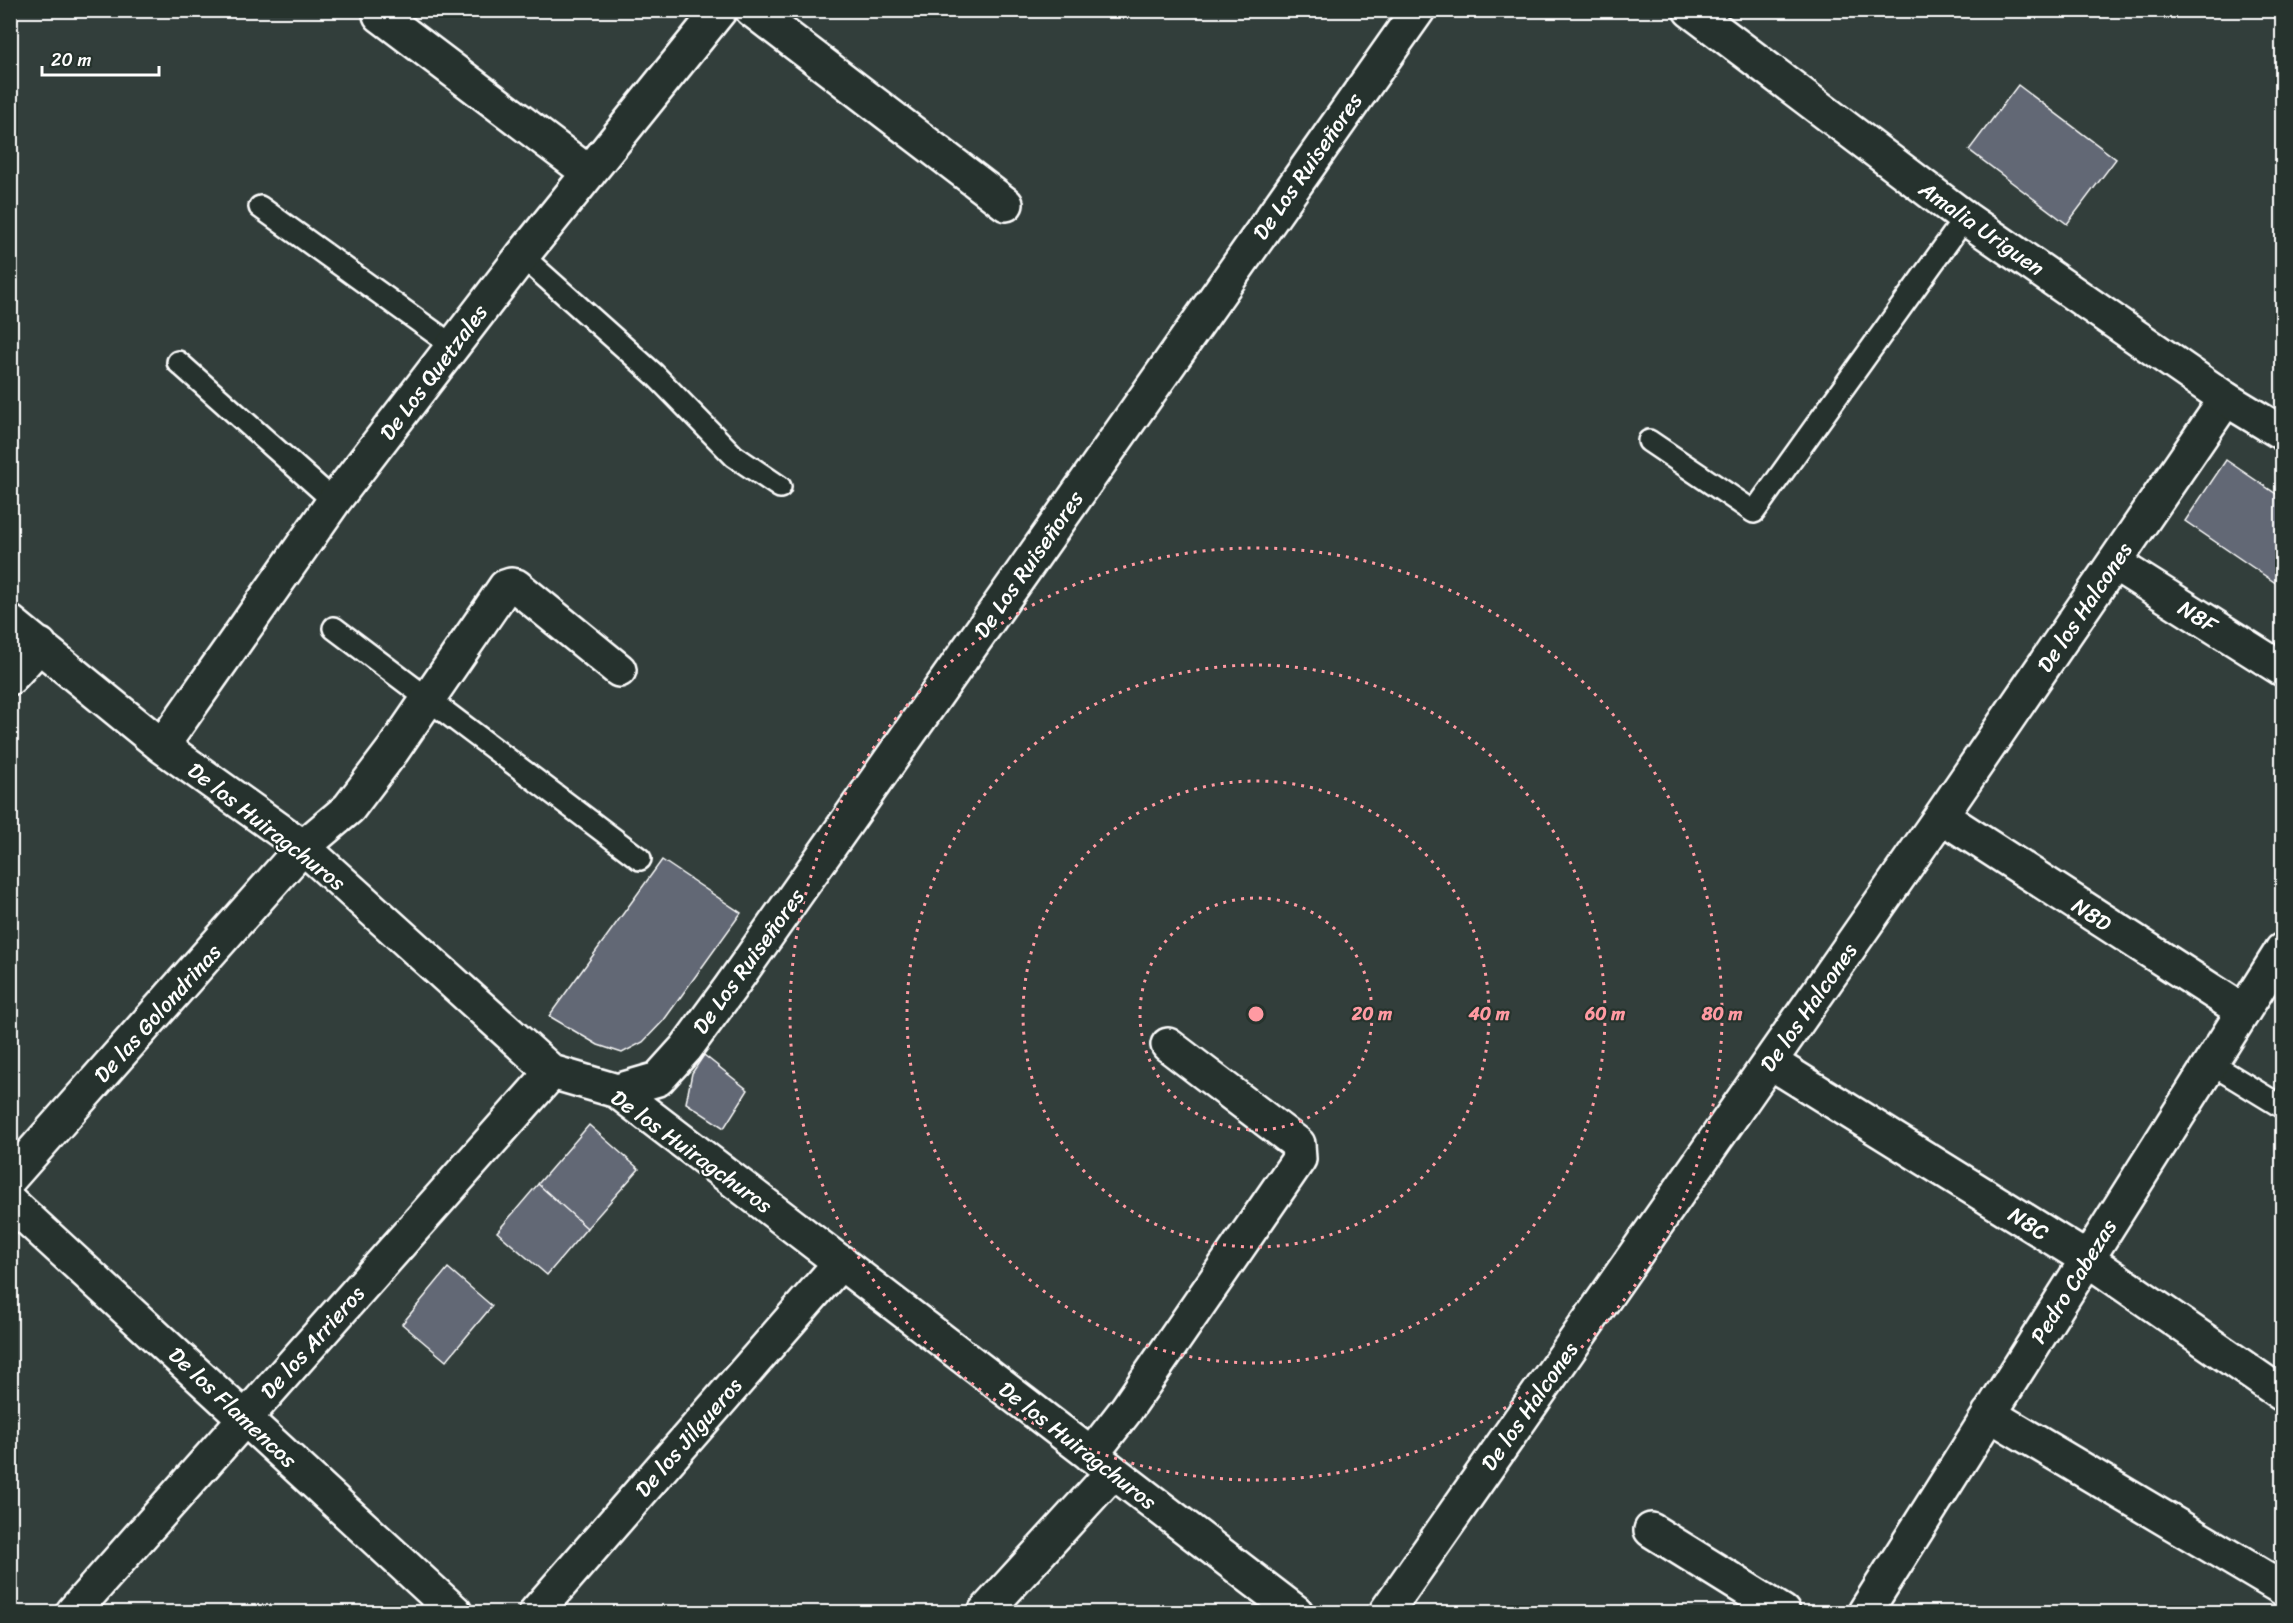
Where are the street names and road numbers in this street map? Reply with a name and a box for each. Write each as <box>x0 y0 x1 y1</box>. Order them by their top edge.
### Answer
street label: De Los Ruiseñores <box>1242 84 1373 248</box>
street label: Amalia Uriguen <box>1910 170 2053 286</box>
street label: De Los Quetzales <box>369 295 498 449</box>
street label: De Los Ruiseñores <box>963 482 1094 646</box>
street label: De los Halcones <box>2026 534 2143 681</box>
street label: N8F <box>2170 589 2227 645</box>
street label: De los Huiragchuros <box>179 752 355 902</box>
street label: De Los Ruiseñores <box>682 879 816 1043</box>
street label: N8D <box>2064 887 2120 942</box>
street label: De las Golondrinas <box>84 934 232 1092</box>
street label: De los Halcones <box>1749 934 1868 1080</box>
street label: De los Huiragchuros <box>602 1079 782 1224</box>
street label: N8C <box>2000 1196 2057 1251</box>
street label: Pedro Cabezas <box>2019 1210 2128 1352</box>
street label: De los Arrieros <box>250 1276 375 1408</box>
street label: De los Halcones <box>1470 1333 1589 1479</box>
street label: De los Flamencos <box>159 1337 307 1479</box>
street label: De los Jilgueros <box>625 1368 752 1506</box>
street label: De los Huiragchuros <box>990 1371 1166 1521</box>

